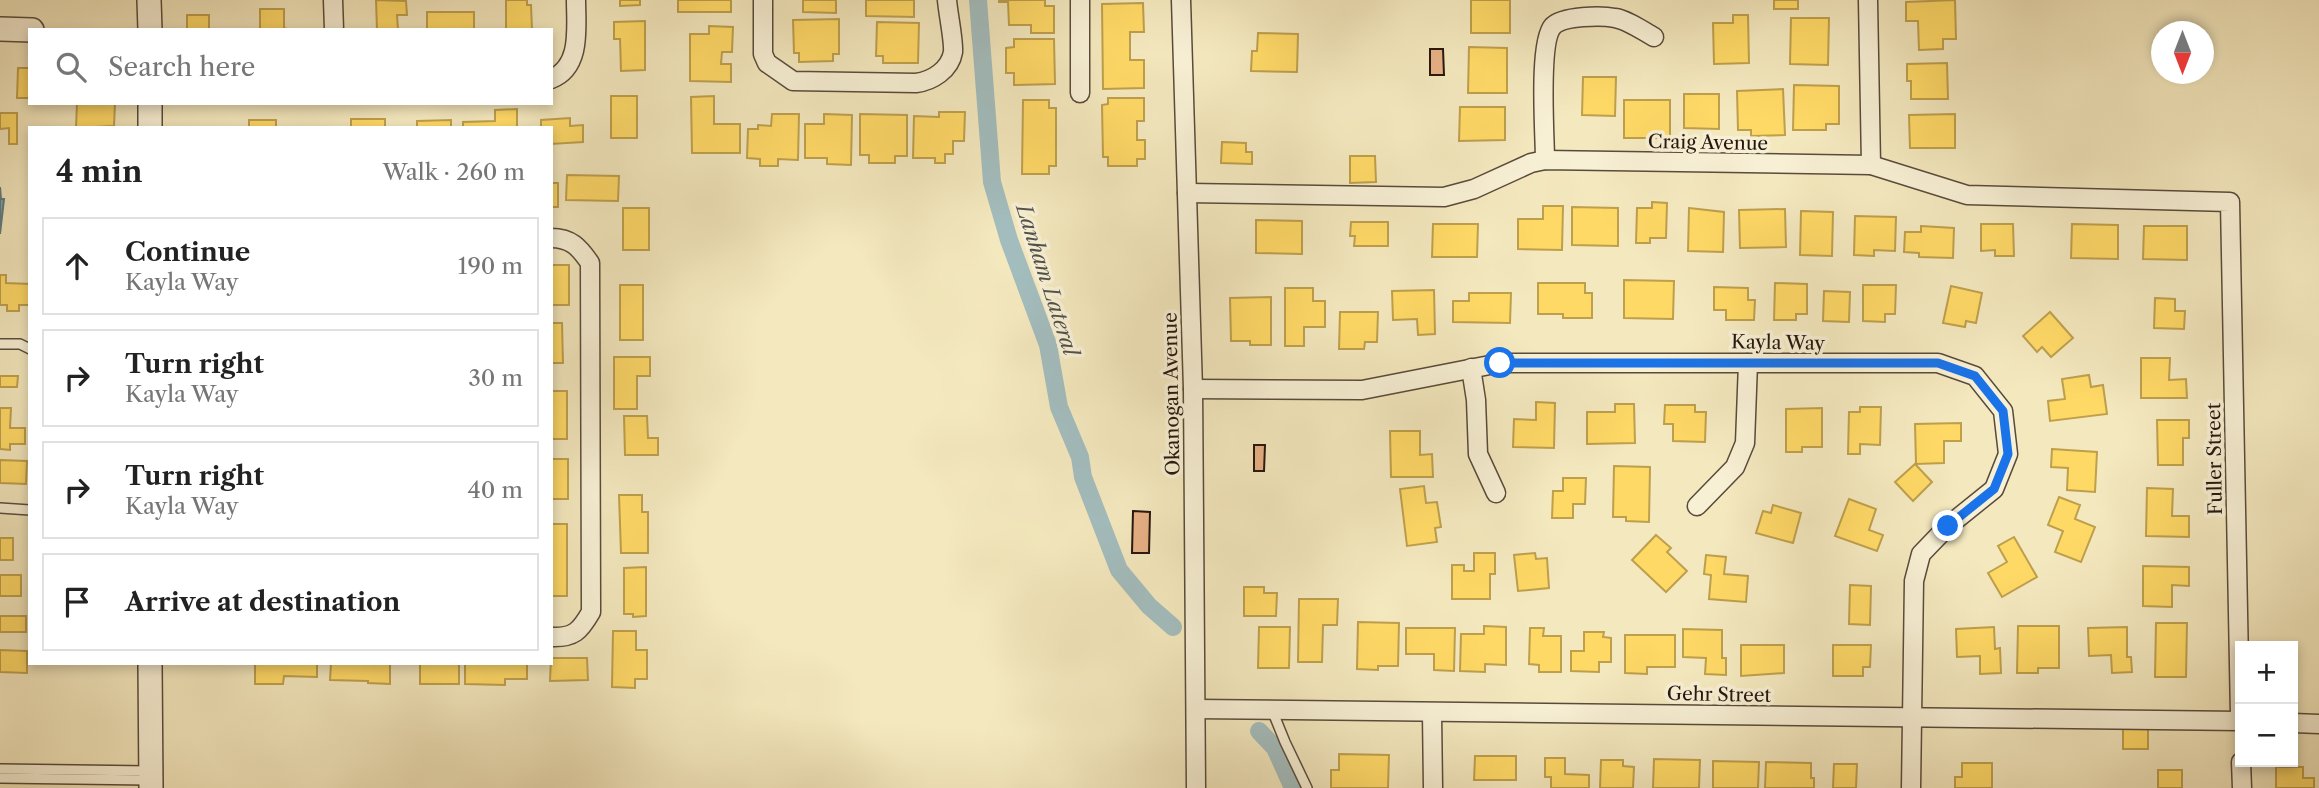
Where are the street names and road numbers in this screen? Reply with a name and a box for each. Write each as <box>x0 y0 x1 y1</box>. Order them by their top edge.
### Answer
street label: Craig Avenue <box>1648 130 1768 155</box>
street label: Okanogan Avenue <box>1159 312 1184 476</box>
street label: Kayla Way <box>1731 330 1826 355</box>
street label: Fuller Street <box>2202 402 2227 515</box>
street label: Gehr Street <box>1667 682 1772 707</box>

